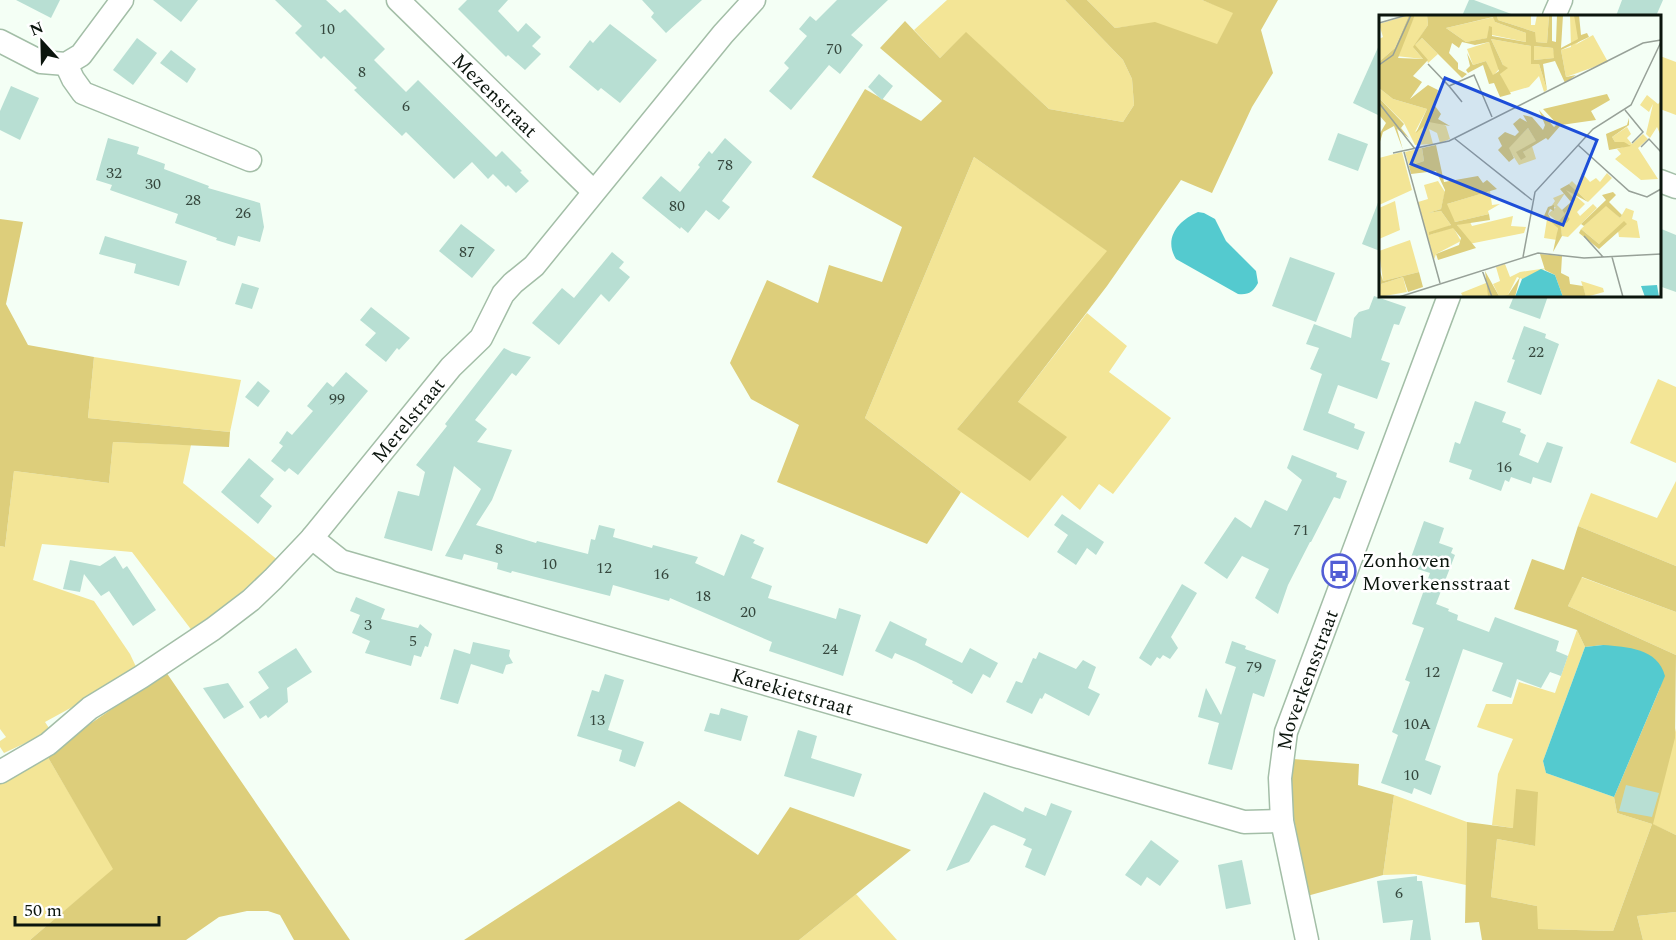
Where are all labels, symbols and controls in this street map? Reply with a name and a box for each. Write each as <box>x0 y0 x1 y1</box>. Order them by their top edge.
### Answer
north arrow <box>12 12 72 72</box>
text: N <box>26 15 47 43</box>
inset map <box>1379 15 1661 297</box>
house number: 10 <box>319 17 335 41</box>
house number: 70 <box>826 37 842 61</box>
street label: Mezenstraat <box>445 47 544 145</box>
house number: 8 <box>358 60 366 84</box>
house number: 6 <box>402 94 410 118</box>
house number: 78 <box>717 153 733 177</box>
house number: 32 <box>106 161 122 185</box>
house number: 30 <box>145 172 161 196</box>
house number: 28 <box>185 188 201 212</box>
house number: 80 <box>669 194 685 218</box>
house number: 26 <box>235 201 251 225</box>
house number: 87 <box>459 240 475 264</box>
house number: 22 <box>1528 340 1544 364</box>
street label: Merelstraat <box>365 371 453 470</box>
house number: 99 <box>329 387 345 411</box>
house number: 16 <box>1496 455 1512 479</box>
house number: 71 <box>1293 518 1309 542</box>
house number: 8 <box>495 537 503 561</box>
place label: Zonhoven Moverkensstraat <box>1362 546 1510 599</box>
house number: 10 <box>541 552 557 576</box>
bus stop icon: Zonhoven Moverkensstraat <box>1321 553 1357 589</box>
house number: 12 <box>596 556 612 580</box>
house number: 16 <box>653 562 669 586</box>
house number: 18 <box>695 584 711 608</box>
house number: 20 <box>740 600 756 624</box>
street label: Moverkensstraat <box>1270 605 1347 752</box>
house number: 3 <box>364 613 372 637</box>
house number: 5 <box>409 629 417 653</box>
house number: 24 <box>822 637 838 661</box>
house number: 79 <box>1246 655 1262 679</box>
house number: 12 <box>1424 660 1440 684</box>
street label: Karekietstraat <box>728 661 857 724</box>
house number: 13 <box>589 708 605 732</box>
house number: 10A <box>1403 712 1431 736</box>
house number: 10 <box>1403 763 1419 787</box>
house number: 6 <box>1395 881 1403 905</box>
scale bar <box>15 889 159 927</box>
text: 50 m <box>24 897 62 924</box>

